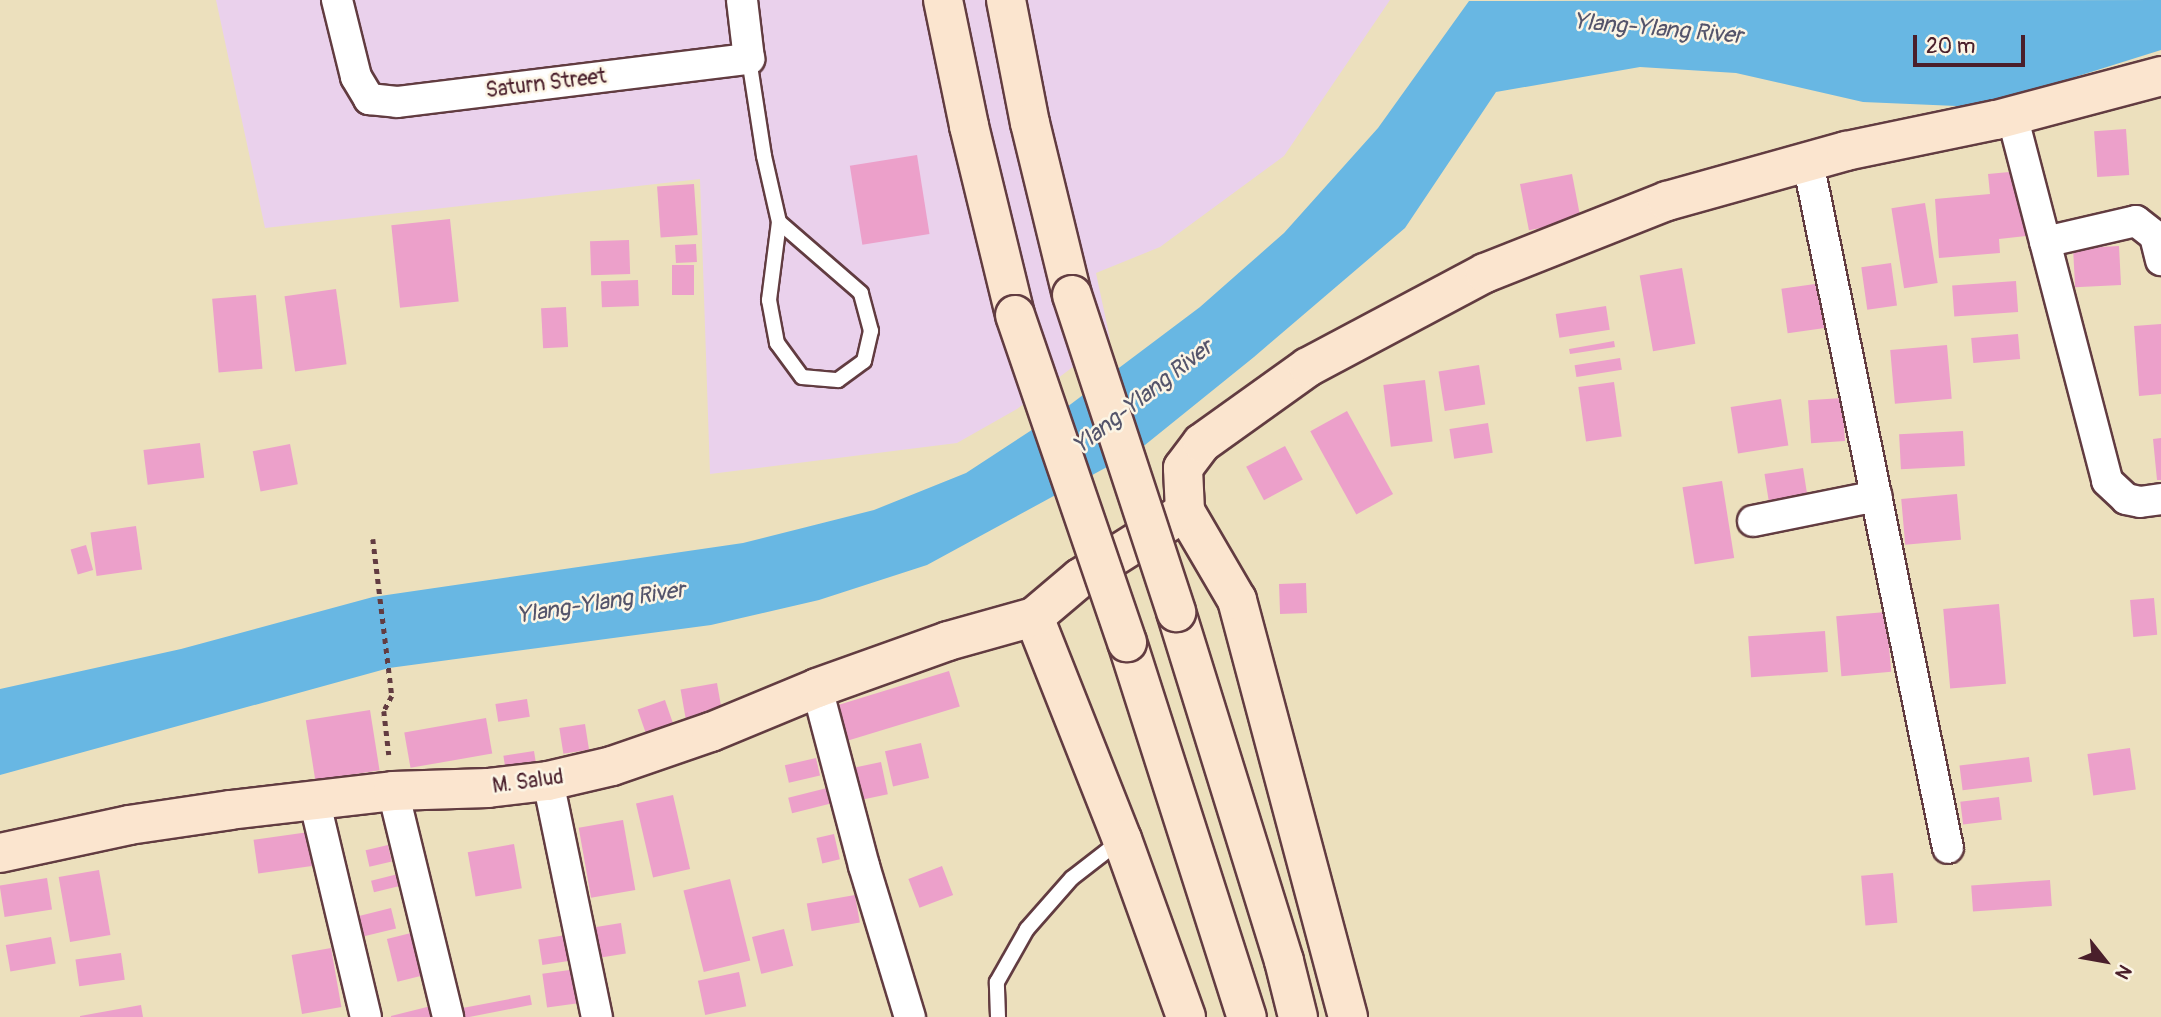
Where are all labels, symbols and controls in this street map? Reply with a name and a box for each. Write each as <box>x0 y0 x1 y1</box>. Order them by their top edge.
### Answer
water label: Ylang-Ylang River <box>1572 8 1744 50</box>
scale bar <box>1916 21 2028 65</box>
text: 20 m <box>1926 33 1975 60</box>
street label: Saturn Street <box>484 64 608 104</box>
water label: Ylang-Ylang River <box>1068 334 1218 460</box>
water label: Ylang-Ylang River <box>515 576 687 630</box>
street label: M. Salud <box>491 765 565 799</box>
north arrow <box>2070 926 2140 996</box>
text: N <box>2109 960 2137 984</box>

